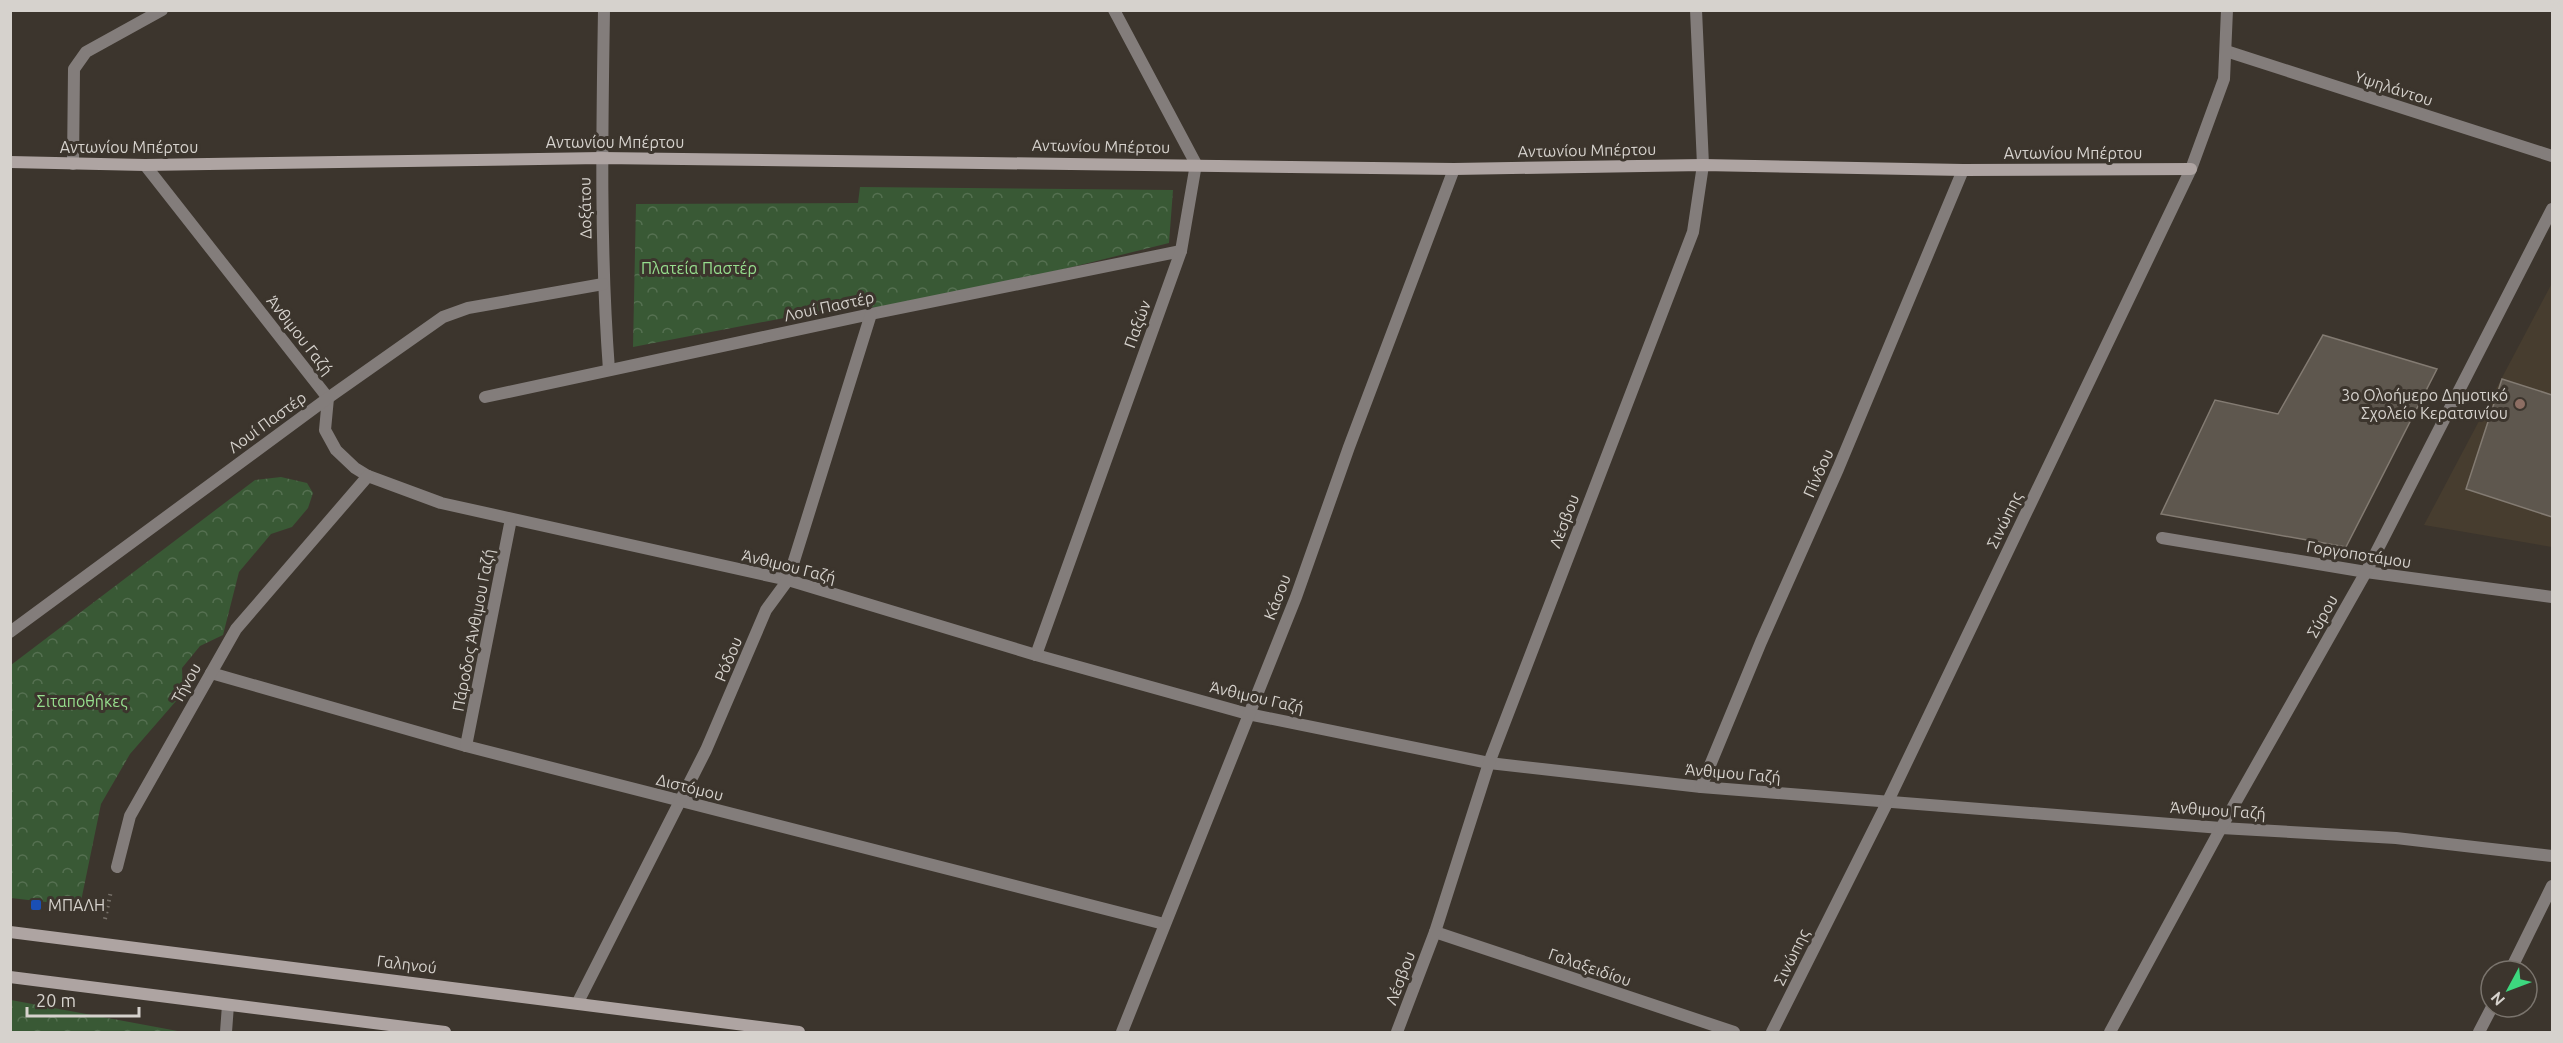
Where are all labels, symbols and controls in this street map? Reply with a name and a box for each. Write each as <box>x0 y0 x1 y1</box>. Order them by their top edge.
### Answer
street label: Υψηλάντου <box>2353 67 2435 109</box>
street label: Αντωνίου Μπέρτου <box>546 133 684 151</box>
street label: Αντωνίου Μπέρτου <box>1032 136 1170 156</box>
street label: Αντωνίου Μπέρτου <box>60 138 198 156</box>
street label: Αντωνίου Μπέρτου <box>1518 140 1656 160</box>
street label: Αντωνίου Μπέρτου <box>2004 144 2142 162</box>
street label: Δοξάτου <box>575 177 596 239</box>
park label: Πλατεία Παστέρ <box>641 259 757 277</box>
street label: Λουί Παστέρ <box>782 288 876 324</box>
street label: Άνθιμου Γαζή <box>263 292 337 379</box>
street label: Παξών <box>1120 298 1155 351</box>
place label: 3ο Ολοήμερο Δημοτικό Σχολείο Κερατσινίου <box>2341 386 2508 422</box>
street label: Λουί Παστέρ <box>225 388 309 456</box>
marker: 3ο Ολοήμερο Δημοτικό Σχολείο Κερατσινίου <box>2513 397 2527 411</box>
street label: Πίνδου <box>1799 446 1837 500</box>
street label: Σινώπης <box>1983 489 2026 552</box>
street label: Λέσβου <box>1546 492 1582 550</box>
street label: Γοργοποτάμου <box>2305 537 2413 571</box>
street label: Άνθιμου Γαζή <box>740 546 838 587</box>
street label: Πάροδος Άνθιμου Γαζή <box>448 547 499 713</box>
street label: Κάσου <box>1260 572 1294 622</box>
street label: Σύρου <box>2303 592 2341 640</box>
street label: Ρόδου <box>711 634 745 684</box>
street label: Τήνου <box>168 660 204 706</box>
street label: Άνθιμου Γαζή <box>1208 677 1306 718</box>
park label: Σιταποθήκες <box>37 692 127 711</box>
street label: Άνθιμου Γαζή <box>1684 760 1782 787</box>
street label: Διστόμου <box>655 770 725 804</box>
street label: Άνθιμου Γαζή <box>2169 798 2266 823</box>
place label: ΜΠΑΛΗ <box>48 896 105 914</box>
marker: ΜΠΑΛΗ <box>29 898 43 912</box>
street label: Σινώπης <box>1770 926 1813 989</box>
street label: Γαλαξειδίου <box>1546 944 1634 991</box>
street label: Λέσβου <box>1382 949 1418 1007</box>
street label: Γαληνού <box>376 951 438 977</box>
north arrow <box>2479 959 2539 1019</box>
scale bar <box>27 980 140 1018</box>
text: N <box>2487 988 2508 1009</box>
text: 20 m <box>36 990 76 1010</box>

